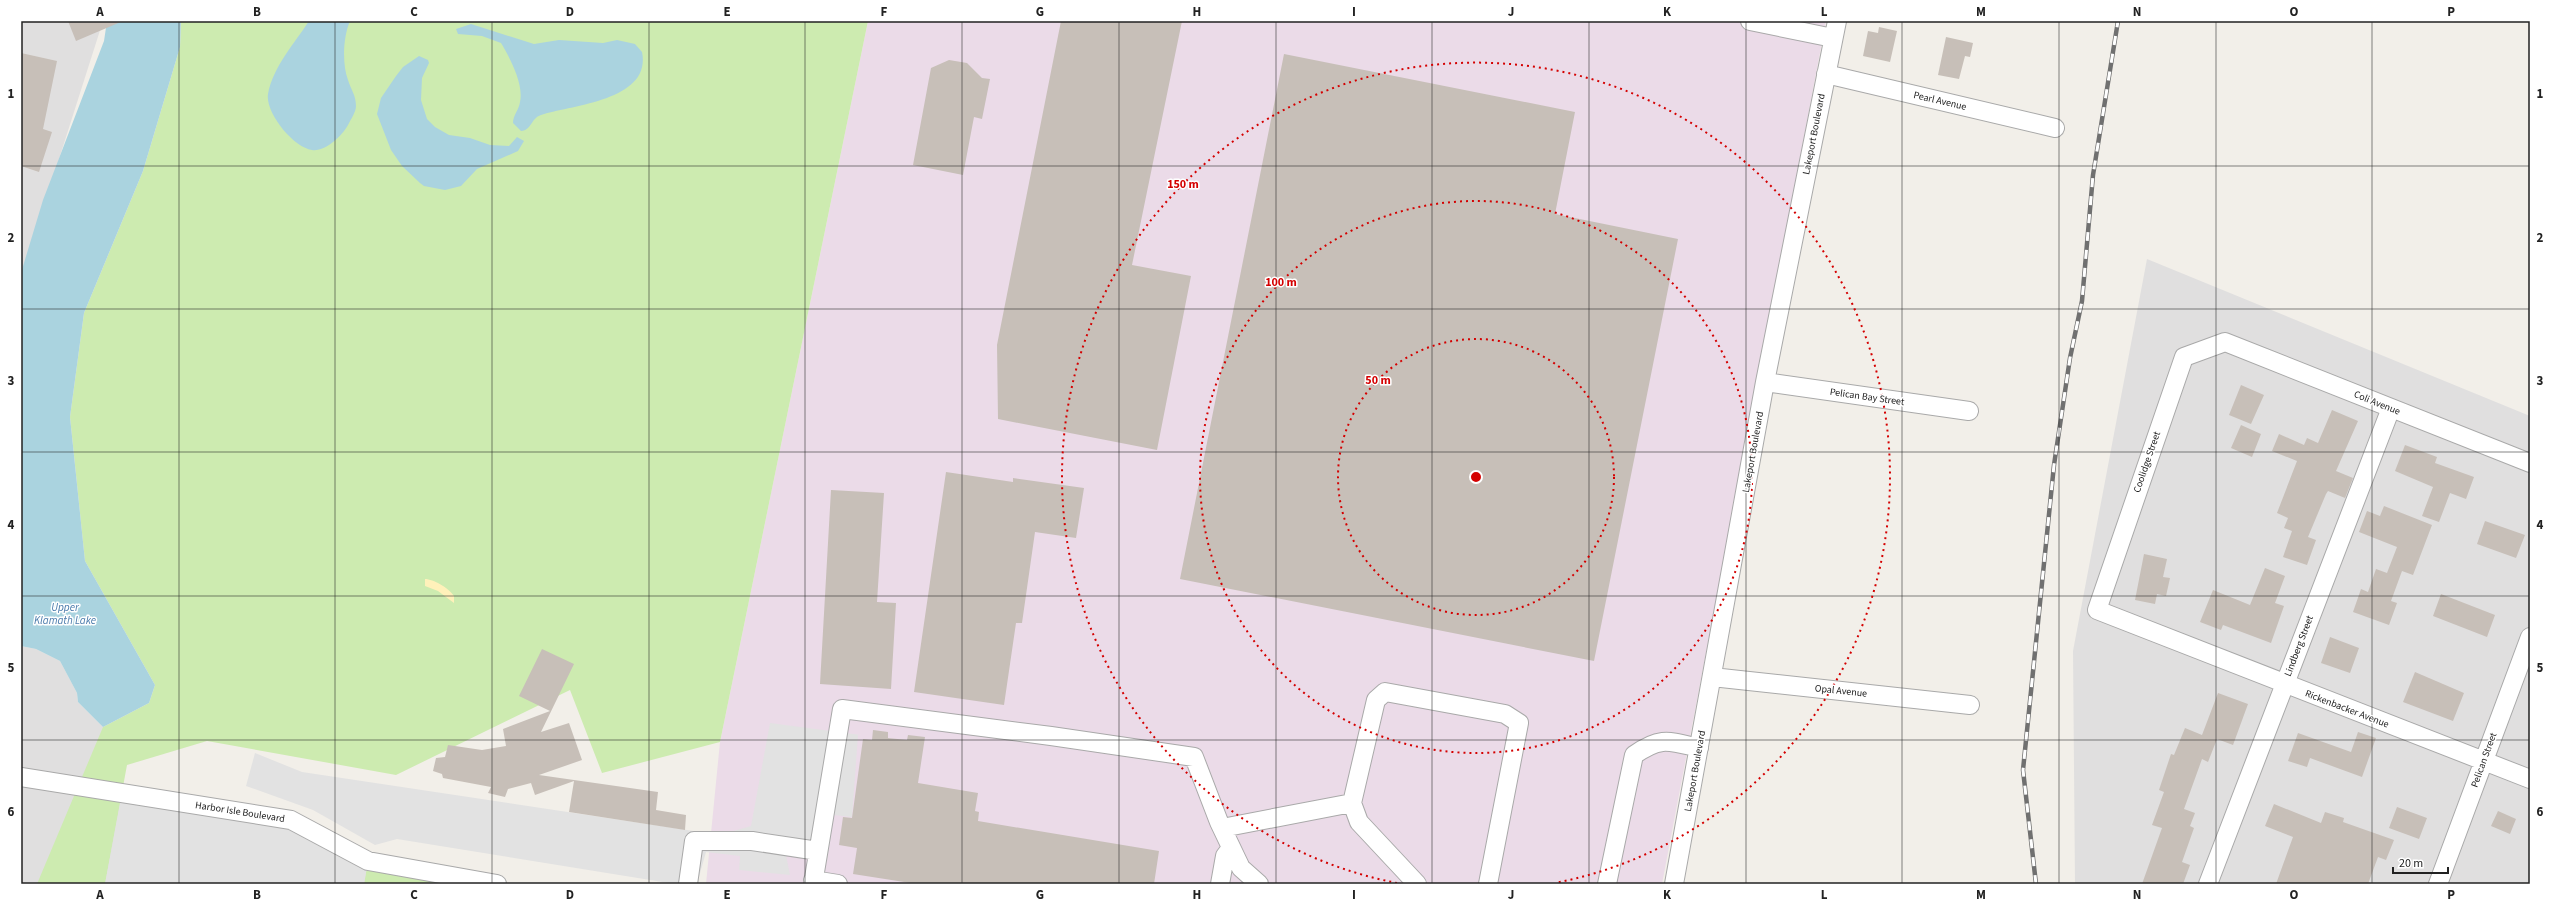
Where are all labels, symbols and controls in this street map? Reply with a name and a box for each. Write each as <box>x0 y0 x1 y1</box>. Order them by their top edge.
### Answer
text: A <box>95 3 104 21</box>
text: B <box>253 3 261 21</box>
text: C <box>410 3 418 21</box>
text: D <box>566 3 574 21</box>
text: E <box>723 3 731 21</box>
text: F <box>881 3 888 21</box>
text: G <box>1036 3 1044 21</box>
text: H <box>1193 3 1201 21</box>
text: I <box>1352 3 1356 21</box>
text: J <box>1508 3 1514 21</box>
text: K <box>1663 3 1672 21</box>
text: L <box>1821 3 1828 21</box>
text: M <box>1976 3 1986 21</box>
text: N <box>2133 3 2141 21</box>
text: O <box>2290 3 2299 21</box>
text: P <box>2447 3 2455 21</box>
text: 1 <box>8 85 15 103</box>
text: 1 <box>2537 85 2544 103</box>
street label: Pearl Avenue <box>1912 88 1968 114</box>
street label: Lakeport Boulevard <box>1799 92 1829 176</box>
text: 150 m <box>1167 176 1199 193</box>
text: 2 <box>8 229 15 247</box>
text: 2 <box>2537 229 2544 247</box>
text: 100 m <box>1265 274 1297 291</box>
text: 3 <box>8 372 15 390</box>
text: 50 m <box>1365 372 1391 389</box>
text: 3 <box>2537 372 2544 390</box>
street label: Pelican Bay Street <box>1829 385 1906 409</box>
street label: Coli Avenue <box>2352 387 2402 419</box>
street label: Lakeport Boulevard <box>1739 410 1767 494</box>
street label: Coolidge Street <box>2130 429 2164 495</box>
centre of rings <box>1469 470 1483 484</box>
text: 4 <box>8 516 15 534</box>
text: 4 <box>2537 516 2544 534</box>
water label: Upper Klamath Lake <box>34 600 96 628</box>
street label: Lindberg Street <box>2281 613 2317 679</box>
text: 5 <box>8 659 15 677</box>
text: 5 <box>2537 659 2544 677</box>
street label: Opal Avenue <box>1814 681 1868 701</box>
street label: Rickenbacker Avenue <box>2303 687 2391 731</box>
street label: Lakeport Boulevard <box>1681 729 1709 813</box>
street label: Pelican Street <box>2468 730 2501 789</box>
street label: Harbor Isle Boulevard <box>194 798 286 826</box>
text: 6 <box>8 803 15 821</box>
text: 6 <box>2537 803 2544 821</box>
scale bar <box>2393 849 2448 875</box>
text: 20 m <box>2399 855 2423 872</box>
text: A <box>95 886 104 904</box>
text: B <box>253 886 261 904</box>
text: C <box>410 886 418 904</box>
text: D <box>566 886 574 904</box>
text: E <box>723 886 731 904</box>
text: F <box>881 886 888 904</box>
text: G <box>1036 886 1044 904</box>
text: H <box>1193 886 1201 904</box>
text: I <box>1352 886 1356 904</box>
text: J <box>1508 886 1514 904</box>
text: K <box>1663 886 1672 904</box>
text: L <box>1821 886 1828 904</box>
text: M <box>1976 886 1986 904</box>
text: N <box>2133 886 2141 904</box>
text: O <box>2290 886 2299 904</box>
text: P <box>2447 886 2455 904</box>

